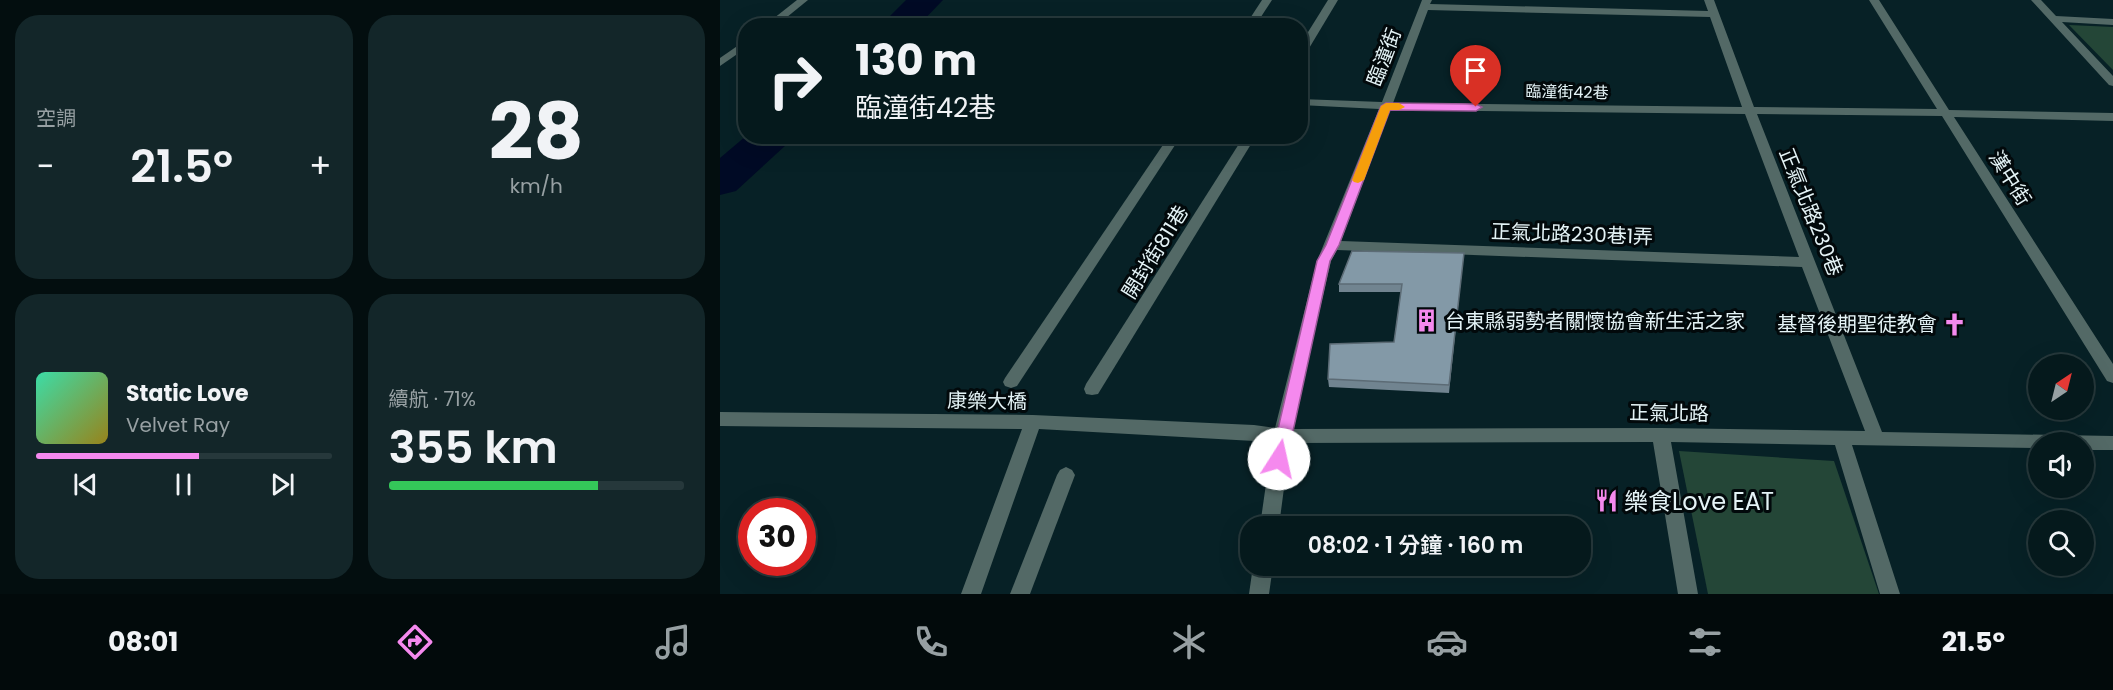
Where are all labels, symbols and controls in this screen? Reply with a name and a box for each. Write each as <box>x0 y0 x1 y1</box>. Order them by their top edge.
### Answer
street label: 臨潼街 <box>1360 24 1408 90</box>
text: 130 m <box>855 31 977 90</box>
icon: right <box>756 42 834 120</box>
pin <box>1450 45 1501 107</box>
icon: arrive <box>1459 54 1492 87</box>
text: 28 <box>489 77 584 186</box>
street label: 臨潼街42巷 <box>1525 80 1609 104</box>
text: 臨潼街42巷 <box>855 89 996 126</box>
text: 空調 <box>36 104 76 132</box>
text: 21.5° <box>130 135 233 198</box>
text: − <box>36 143 54 190</box>
text: + <box>309 143 331 190</box>
street label: 正氣北路230巷 <box>1773 144 1849 280</box>
street label: 漢中街 <box>1982 145 2038 211</box>
text: km/h <box>510 172 563 200</box>
street label: 開封街811巷 <box>1115 200 1195 304</box>
street label: 正氣北路230巷1弄 <box>1490 217 1654 251</box>
place label: 台東縣弱勢者關懷協會新生活之家 <box>1445 307 1745 335</box>
building icon: 台東縣弱勢者關懷協會新生活之家 <box>1414 308 1440 334</box>
place label: 基督後期聖徒教會 <box>1777 310 1937 338</box>
church icon: 基督後期聖徒教會 <box>1942 311 1968 337</box>
north arrow <box>2028 354 2094 420</box>
map controls <box>2028 354 2094 576</box>
text: Static Love <box>126 378 249 409</box>
text: 續航 · 71% <box>389 385 476 413</box>
street label: 康樂大橋 <box>947 386 1027 416</box>
street label: 正氣北路 <box>1629 398 1709 428</box>
text: Velvet Ray <box>126 411 230 439</box>
text: 355 km <box>389 416 558 479</box>
position arrow <box>1247 427 1311 491</box>
button: sound <box>2028 432 2094 498</box>
icon: previous <box>69 468 102 501</box>
icon: pause <box>167 468 200 501</box>
icon: next <box>266 468 299 501</box>
place label: 樂食Love EAT <box>1624 485 1774 518</box>
restaurant icon: 樂食Love EAT <box>1593 488 1619 514</box>
speed limit sign: 30 <box>738 498 816 576</box>
button: search <box>2028 510 2094 576</box>
text: 08:02 · 1 分鐘 · 160 m <box>1308 530 1523 561</box>
icon: directions <box>394 621 436 663</box>
icon: music <box>652 621 694 663</box>
icon: phone <box>910 621 952 663</box>
icon: climate <box>1168 621 1210 663</box>
icon: car <box>1426 621 1468 663</box>
icon: filters <box>1684 621 1726 663</box>
text: 08:01 <box>108 623 178 660</box>
text: 21.5° <box>1942 623 2005 660</box>

